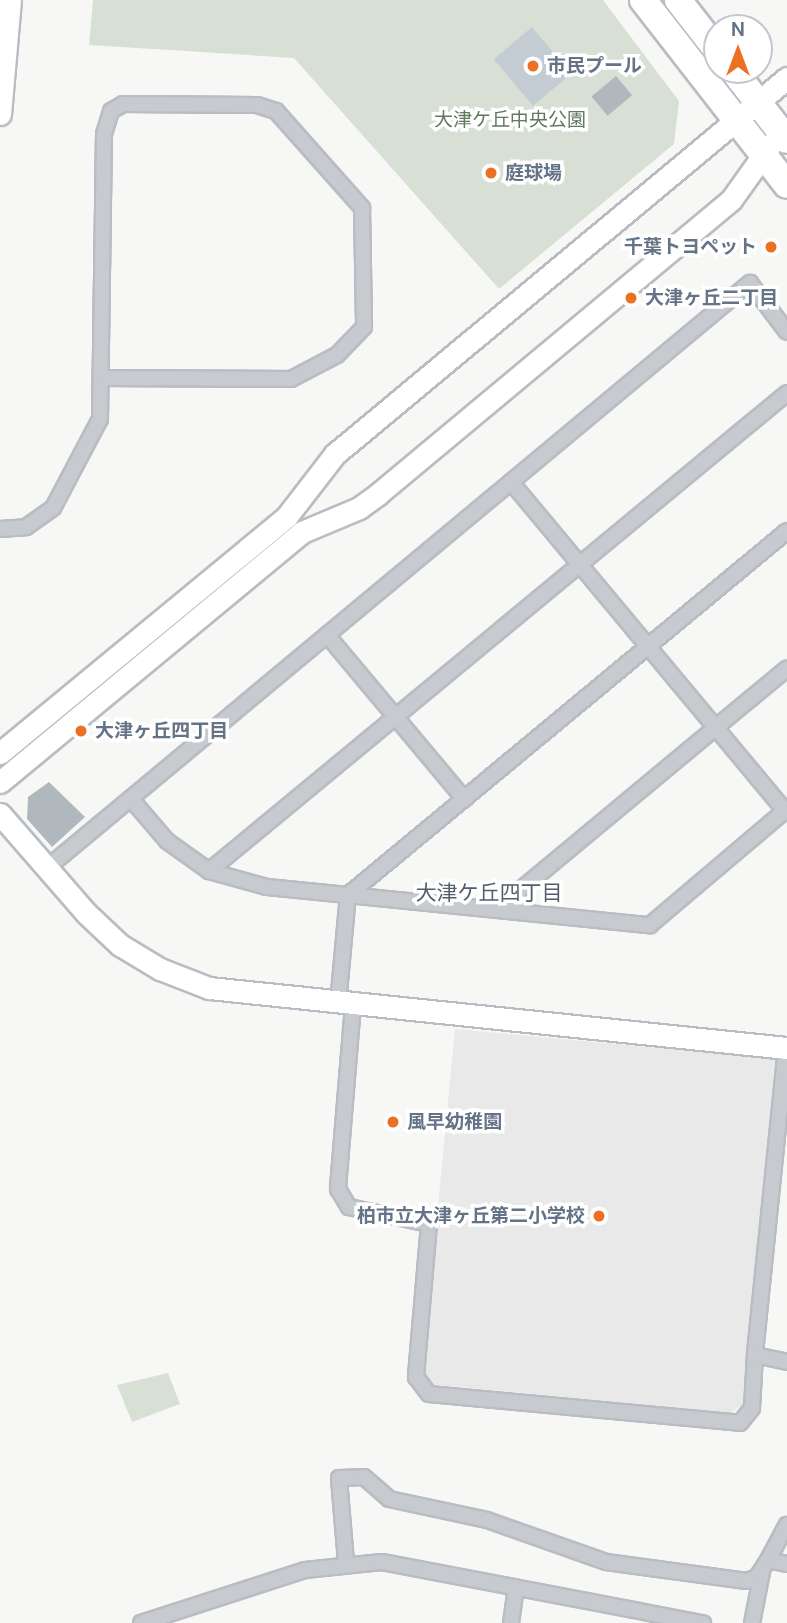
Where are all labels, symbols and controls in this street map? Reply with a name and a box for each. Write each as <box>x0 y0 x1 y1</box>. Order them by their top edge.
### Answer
north arrow <box>703 14 773 84</box>
text: N <box>731 17 745 42</box>
place label: 市民プール <box>547 55 642 77</box>
marker: 市民プール <box>525 58 541 74</box>
park label: 大津ケ丘中央公園 <box>434 109 586 131</box>
place label: 庭球場 <box>505 162 562 184</box>
marker: 庭球場 <box>483 165 499 181</box>
place label: 千葉トヨペット <box>624 236 757 258</box>
marker: 千葉トヨペット <box>763 239 779 255</box>
place label: 大津ヶ丘二丁目 <box>645 287 778 309</box>
marker: 大津ヶ丘二丁目 <box>623 290 639 306</box>
place label: 大津ヶ丘四丁目 <box>95 720 228 742</box>
marker: 大津ヶ丘四丁目 <box>73 723 89 739</box>
district label: 大津ケ丘四丁目 <box>416 880 562 906</box>
place label: 風早幼稚園 <box>407 1111 502 1133</box>
marker: 風早幼稚園 <box>385 1114 401 1130</box>
place label: 柏市立大津ヶ丘第二小学校 <box>357 1205 585 1227</box>
marker: 柏市立大津ヶ丘第二小学校 <box>591 1208 607 1224</box>

